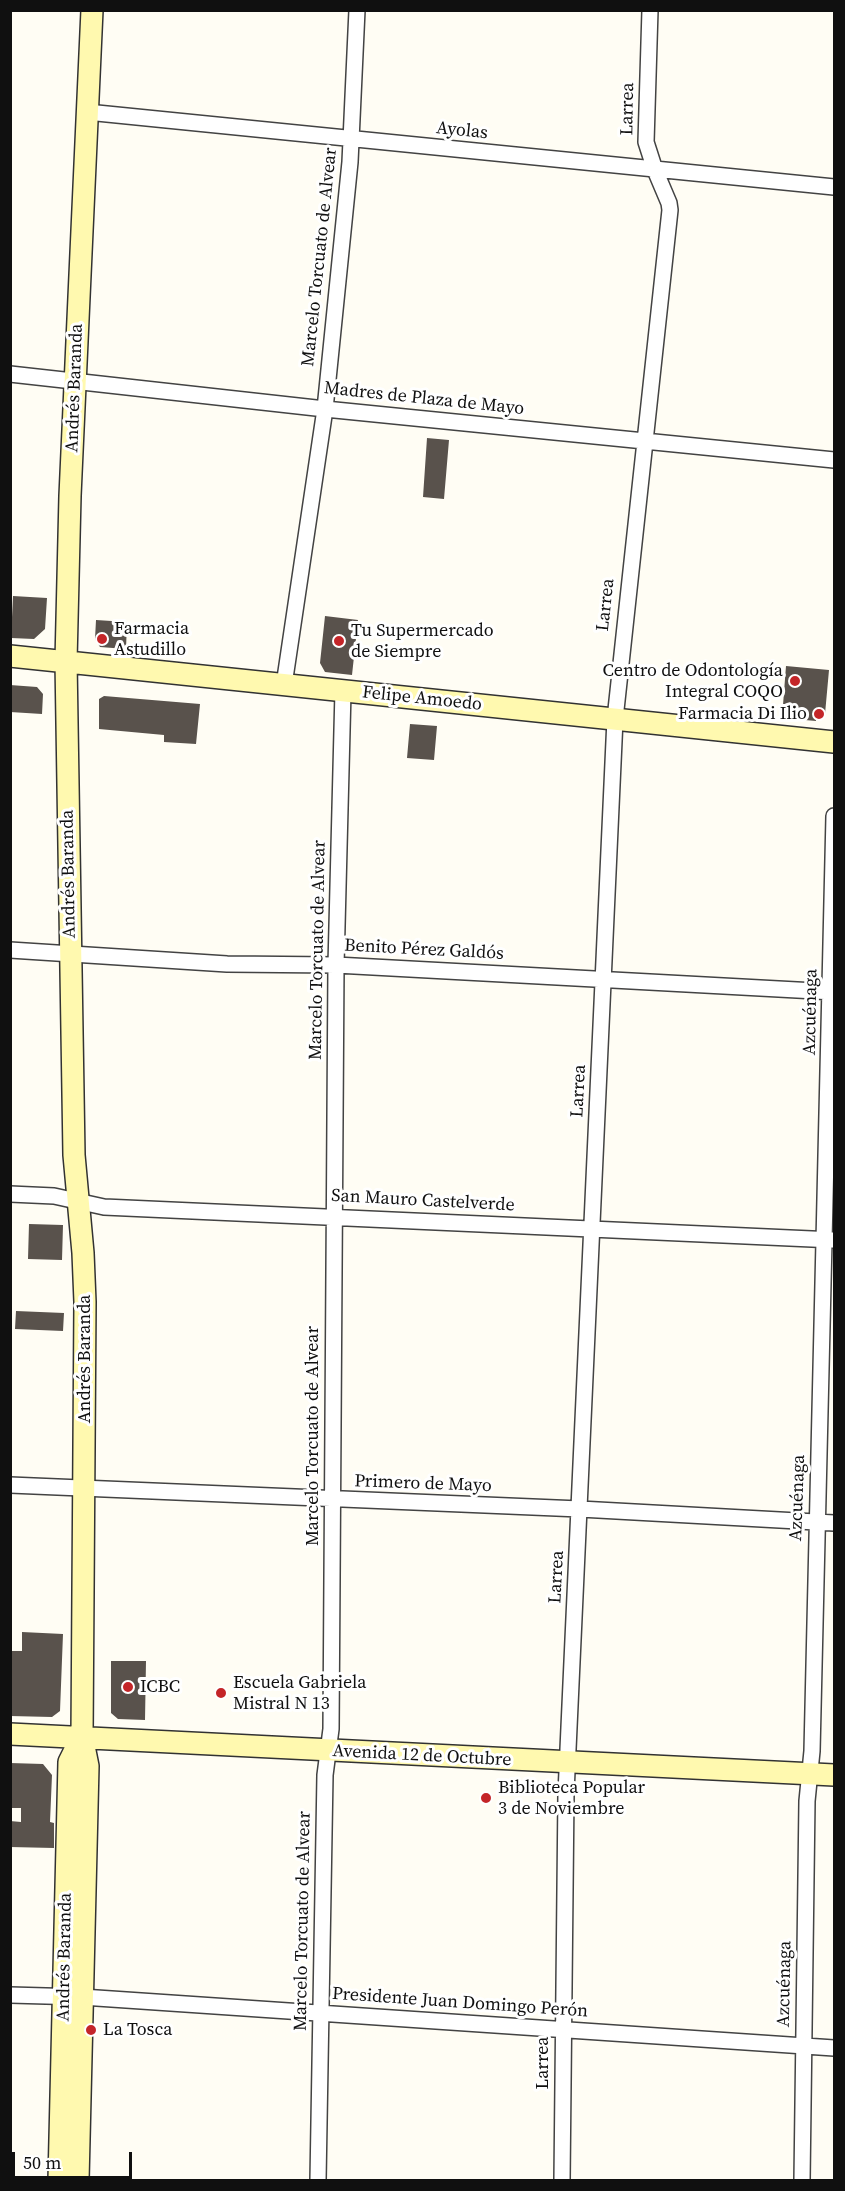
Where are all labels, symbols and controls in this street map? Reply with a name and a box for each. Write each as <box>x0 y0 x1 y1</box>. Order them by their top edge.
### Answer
street label: Larrea <box>617 82 639 136</box>
street label: Ayolas <box>435 118 489 144</box>
street label: Marcelo Torcuato de Alvear <box>298 146 342 368</box>
street label: Andrés Baranda <box>62 323 88 453</box>
street label: Madres de Plaza de Mayo <box>323 378 525 420</box>
street label: Larrea <box>592 578 620 632</box>
place label: Farmacia Astudillo <box>114 618 189 660</box>
place label: Tu Supermercado de Siempre <box>351 620 494 662</box>
marker: Farmacia Astudillo <box>95 632 109 646</box>
marker: Tu Supermercado de Siempre <box>332 634 346 648</box>
place label: Centro de Odontología Integral COQO <box>602 660 783 702</box>
marker: Centro de Odontología Integral COQO <box>788 674 802 688</box>
street label: Felipe Amoedo <box>361 682 483 716</box>
place label: Farmacia Di Ilio <box>678 703 807 725</box>
marker: Farmacia Di Ilio <box>812 707 826 721</box>
street label: Andrés Baranda <box>57 809 81 939</box>
street label: Marcelo Torcuato de Alvear <box>305 840 331 1060</box>
street label: Benito Pérez Galdós <box>344 935 504 965</box>
street label: Azcuénaga <box>799 969 823 1055</box>
street label: Larrea <box>567 1064 591 1118</box>
street label: San Mauro Castelverde <box>331 1185 515 1217</box>
street label: Andrés Baranda <box>74 1295 96 1423</box>
street label: Marcelo Torcuato de Alvear <box>302 1326 324 1546</box>
street label: Azcuénaga <box>786 1454 810 1542</box>
street label: Primero de Mayo <box>354 1471 492 1497</box>
street label: Larrea <box>545 1550 569 1604</box>
place label: Escuela Gabriela Mistral N 13 <box>233 1672 366 1714</box>
place label: ICBC <box>140 1676 180 1698</box>
marker: ICBC <box>121 1680 135 1694</box>
marker: Escuela Gabriela Mistral N 13 <box>214 1686 228 1700</box>
street label: Avenida 12 de Octubre <box>332 1741 512 1771</box>
place label: Biblioteca Popular 3 de Noviembre <box>498 1777 645 1820</box>
marker: Biblioteca Popular 3 de Noviembre <box>479 1791 493 1805</box>
street label: Marcelo Torcuato de Alvear <box>290 1811 316 2031</box>
street label: Andrés Baranda <box>53 1892 77 2022</box>
street label: Azcuénaga <box>773 1941 797 2027</box>
street label: Presidente Juan Domingo Perón <box>331 1983 589 2023</box>
place label: La Tosca <box>103 2019 172 2041</box>
marker: La Tosca <box>84 2023 98 2037</box>
street label: Larrea <box>532 2036 554 2090</box>
scale bar <box>15 2140 135 2178</box>
text: 50 m <box>23 2150 61 2175</box>

